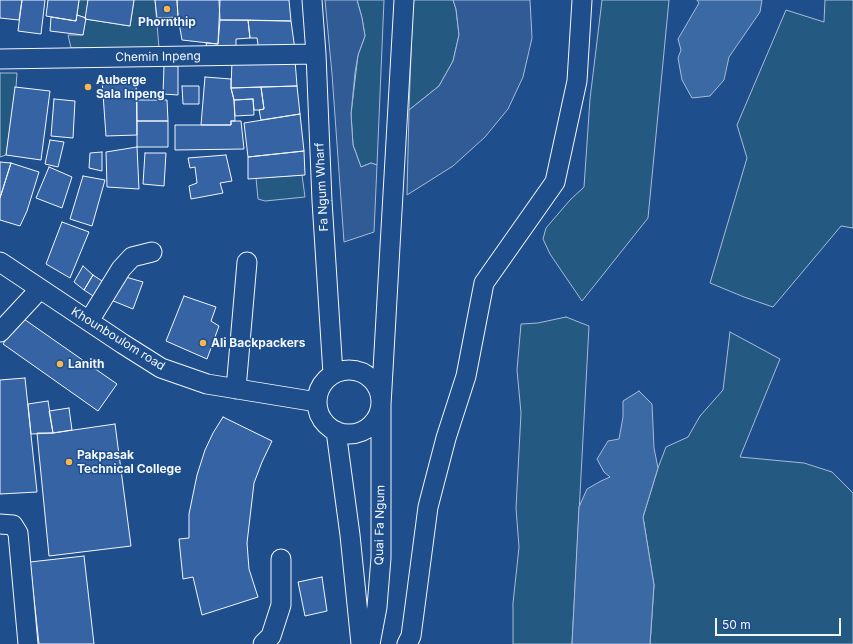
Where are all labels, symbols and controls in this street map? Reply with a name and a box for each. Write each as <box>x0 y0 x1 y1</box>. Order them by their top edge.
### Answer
marker: Phornthip <box>162 4 172 14</box>
place label: Phornthip <box>138 15 196 29</box>
street label: Chemin Inpeng <box>115 49 201 65</box>
place label: Auberge Sala Inpeng <box>96 73 164 101</box>
marker: Auberge Sala Inpeng <box>83 82 93 92</box>
street label: Fa Ngum Wharf <box>312 142 332 232</box>
street label: Khounboulom road <box>68 304 168 374</box>
place label: Ali Backpackers <box>211 336 305 350</box>
marker: Ali Backpackers <box>198 338 208 348</box>
place label: Lanith <box>68 357 104 371</box>
marker: Lanith <box>55 359 65 369</box>
place label: Pakpasak Technical College <box>77 448 181 476</box>
marker: Pakpasak Technical College <box>64 457 74 467</box>
street label: Quai Fa Ngum <box>372 485 388 565</box>
scale bar <box>717 610 843 636</box>
text: 50 m <box>722 617 751 632</box>

